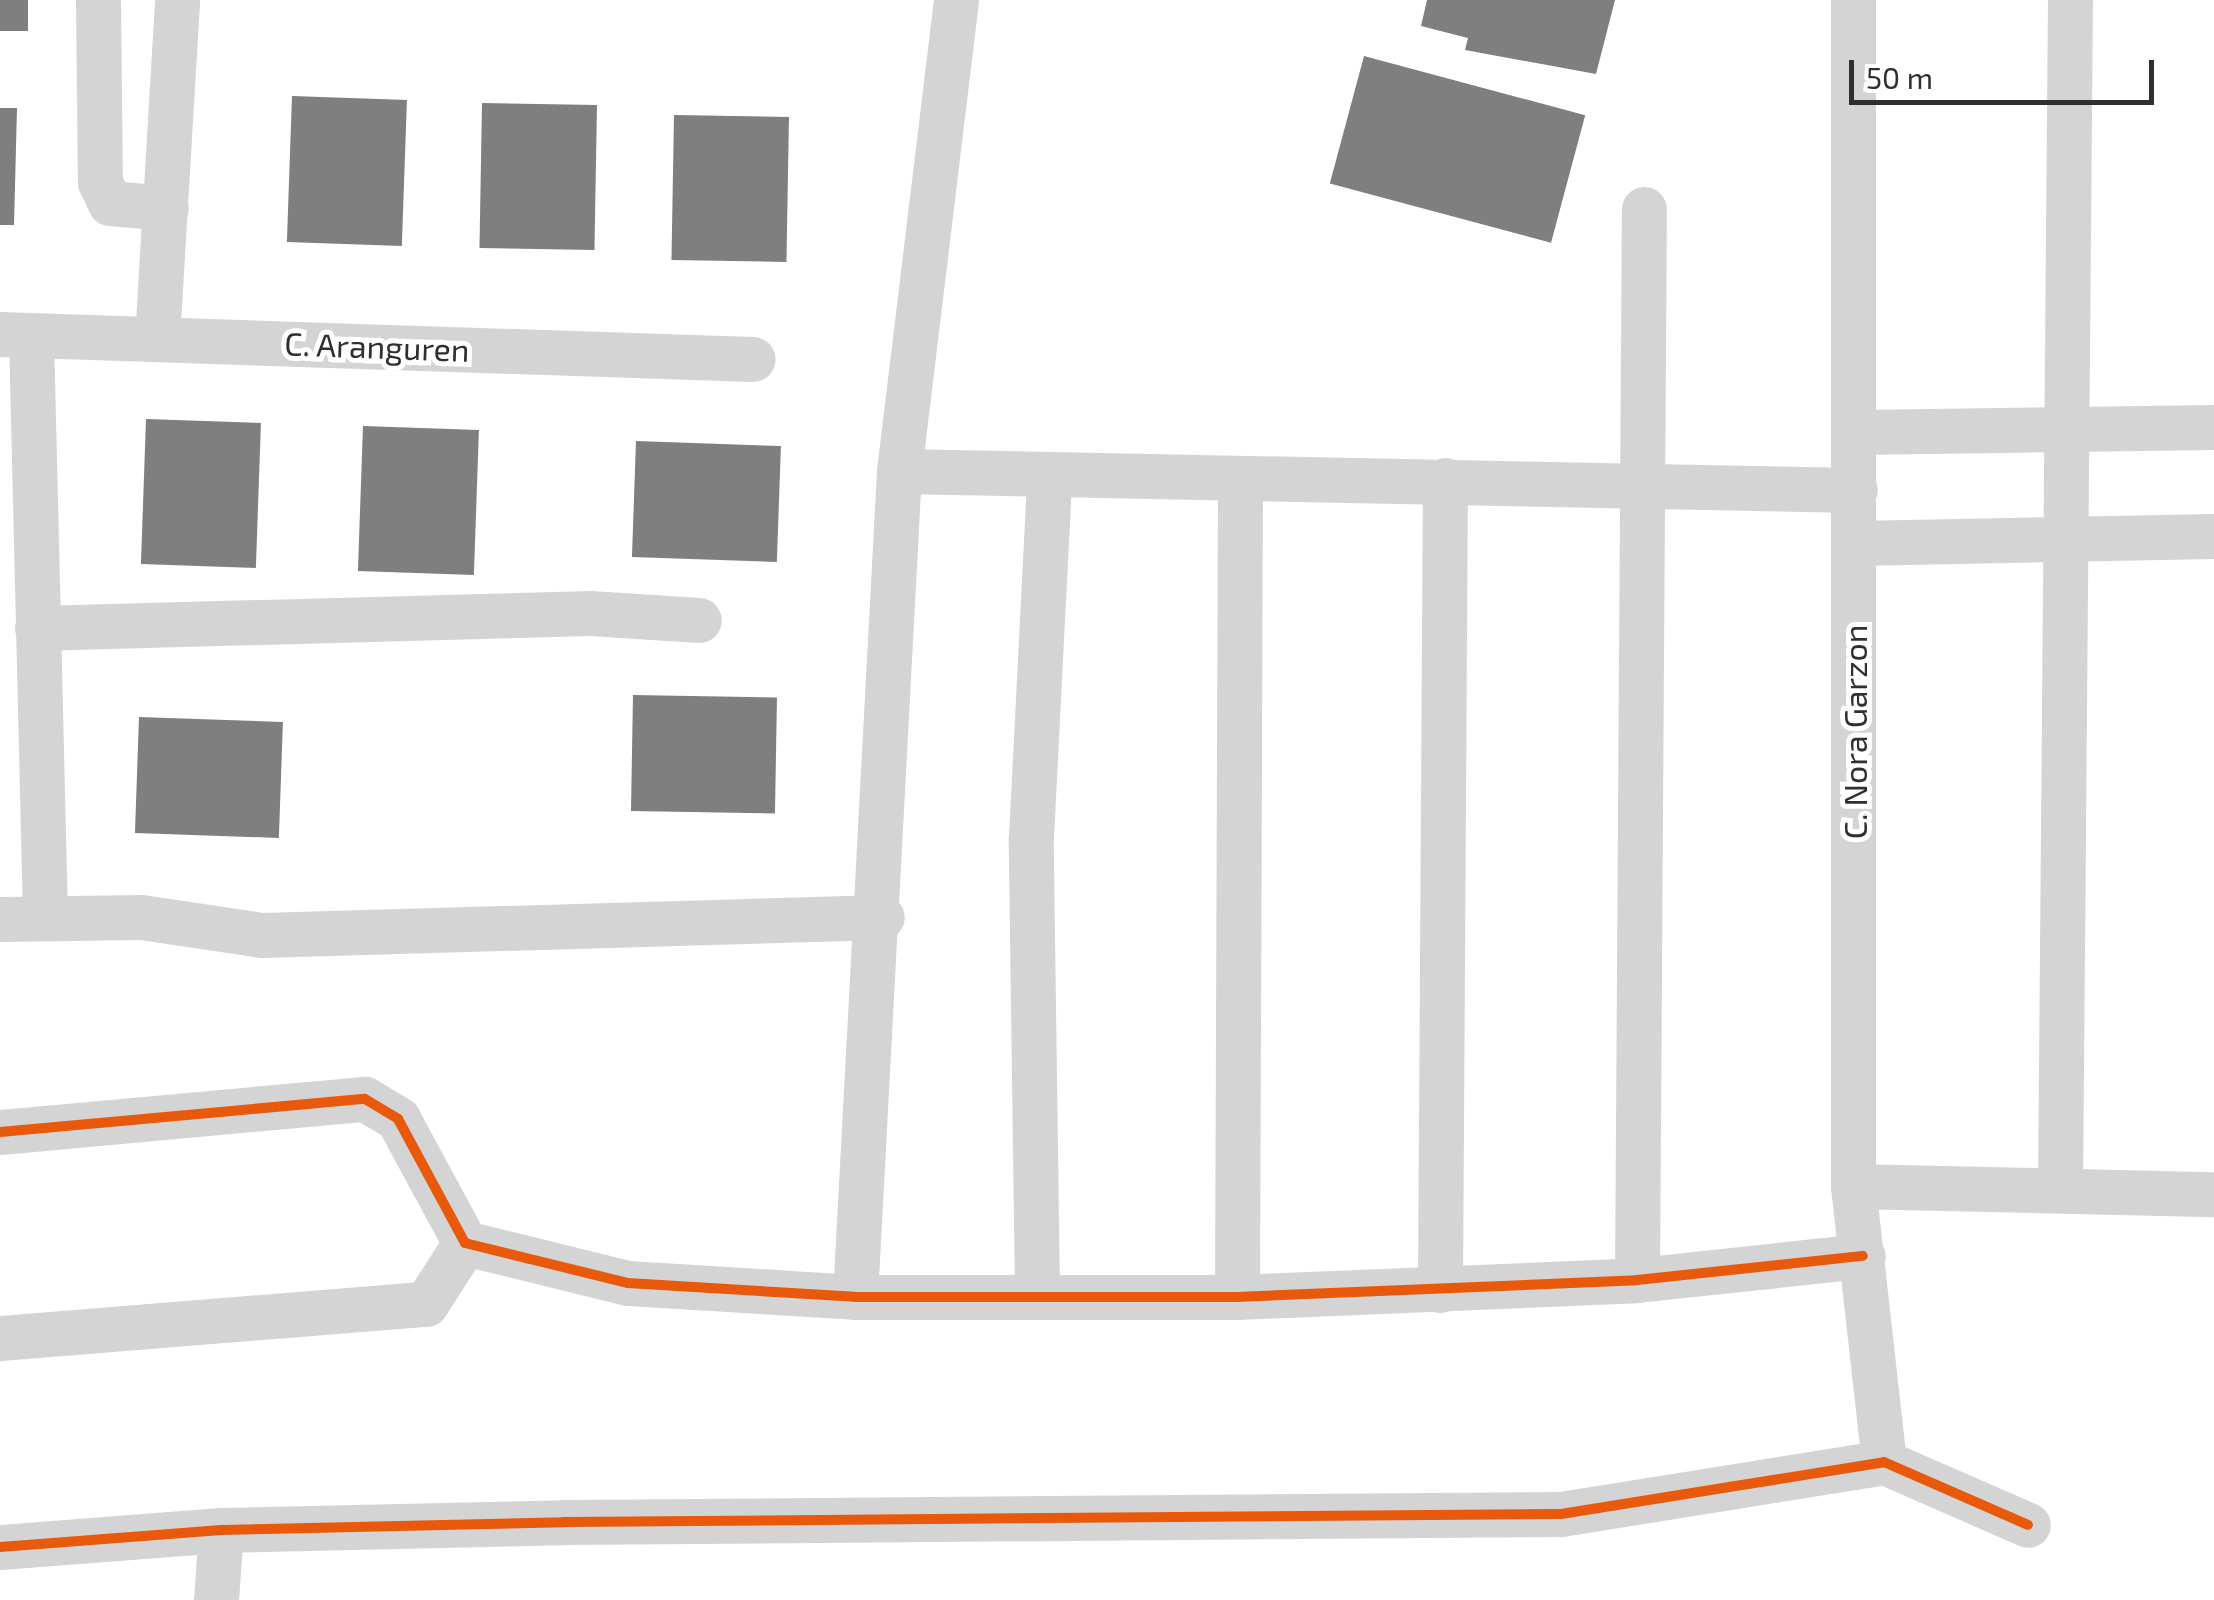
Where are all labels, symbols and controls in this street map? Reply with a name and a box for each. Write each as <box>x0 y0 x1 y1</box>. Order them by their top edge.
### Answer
scale bar <box>1854 40 2159 102</box>
text: 50 m <box>1866 59 1933 95</box>
street label: C. Aranguren <box>283 324 471 368</box>
street label: C. Nora Garzon <box>1835 625 1873 839</box>

